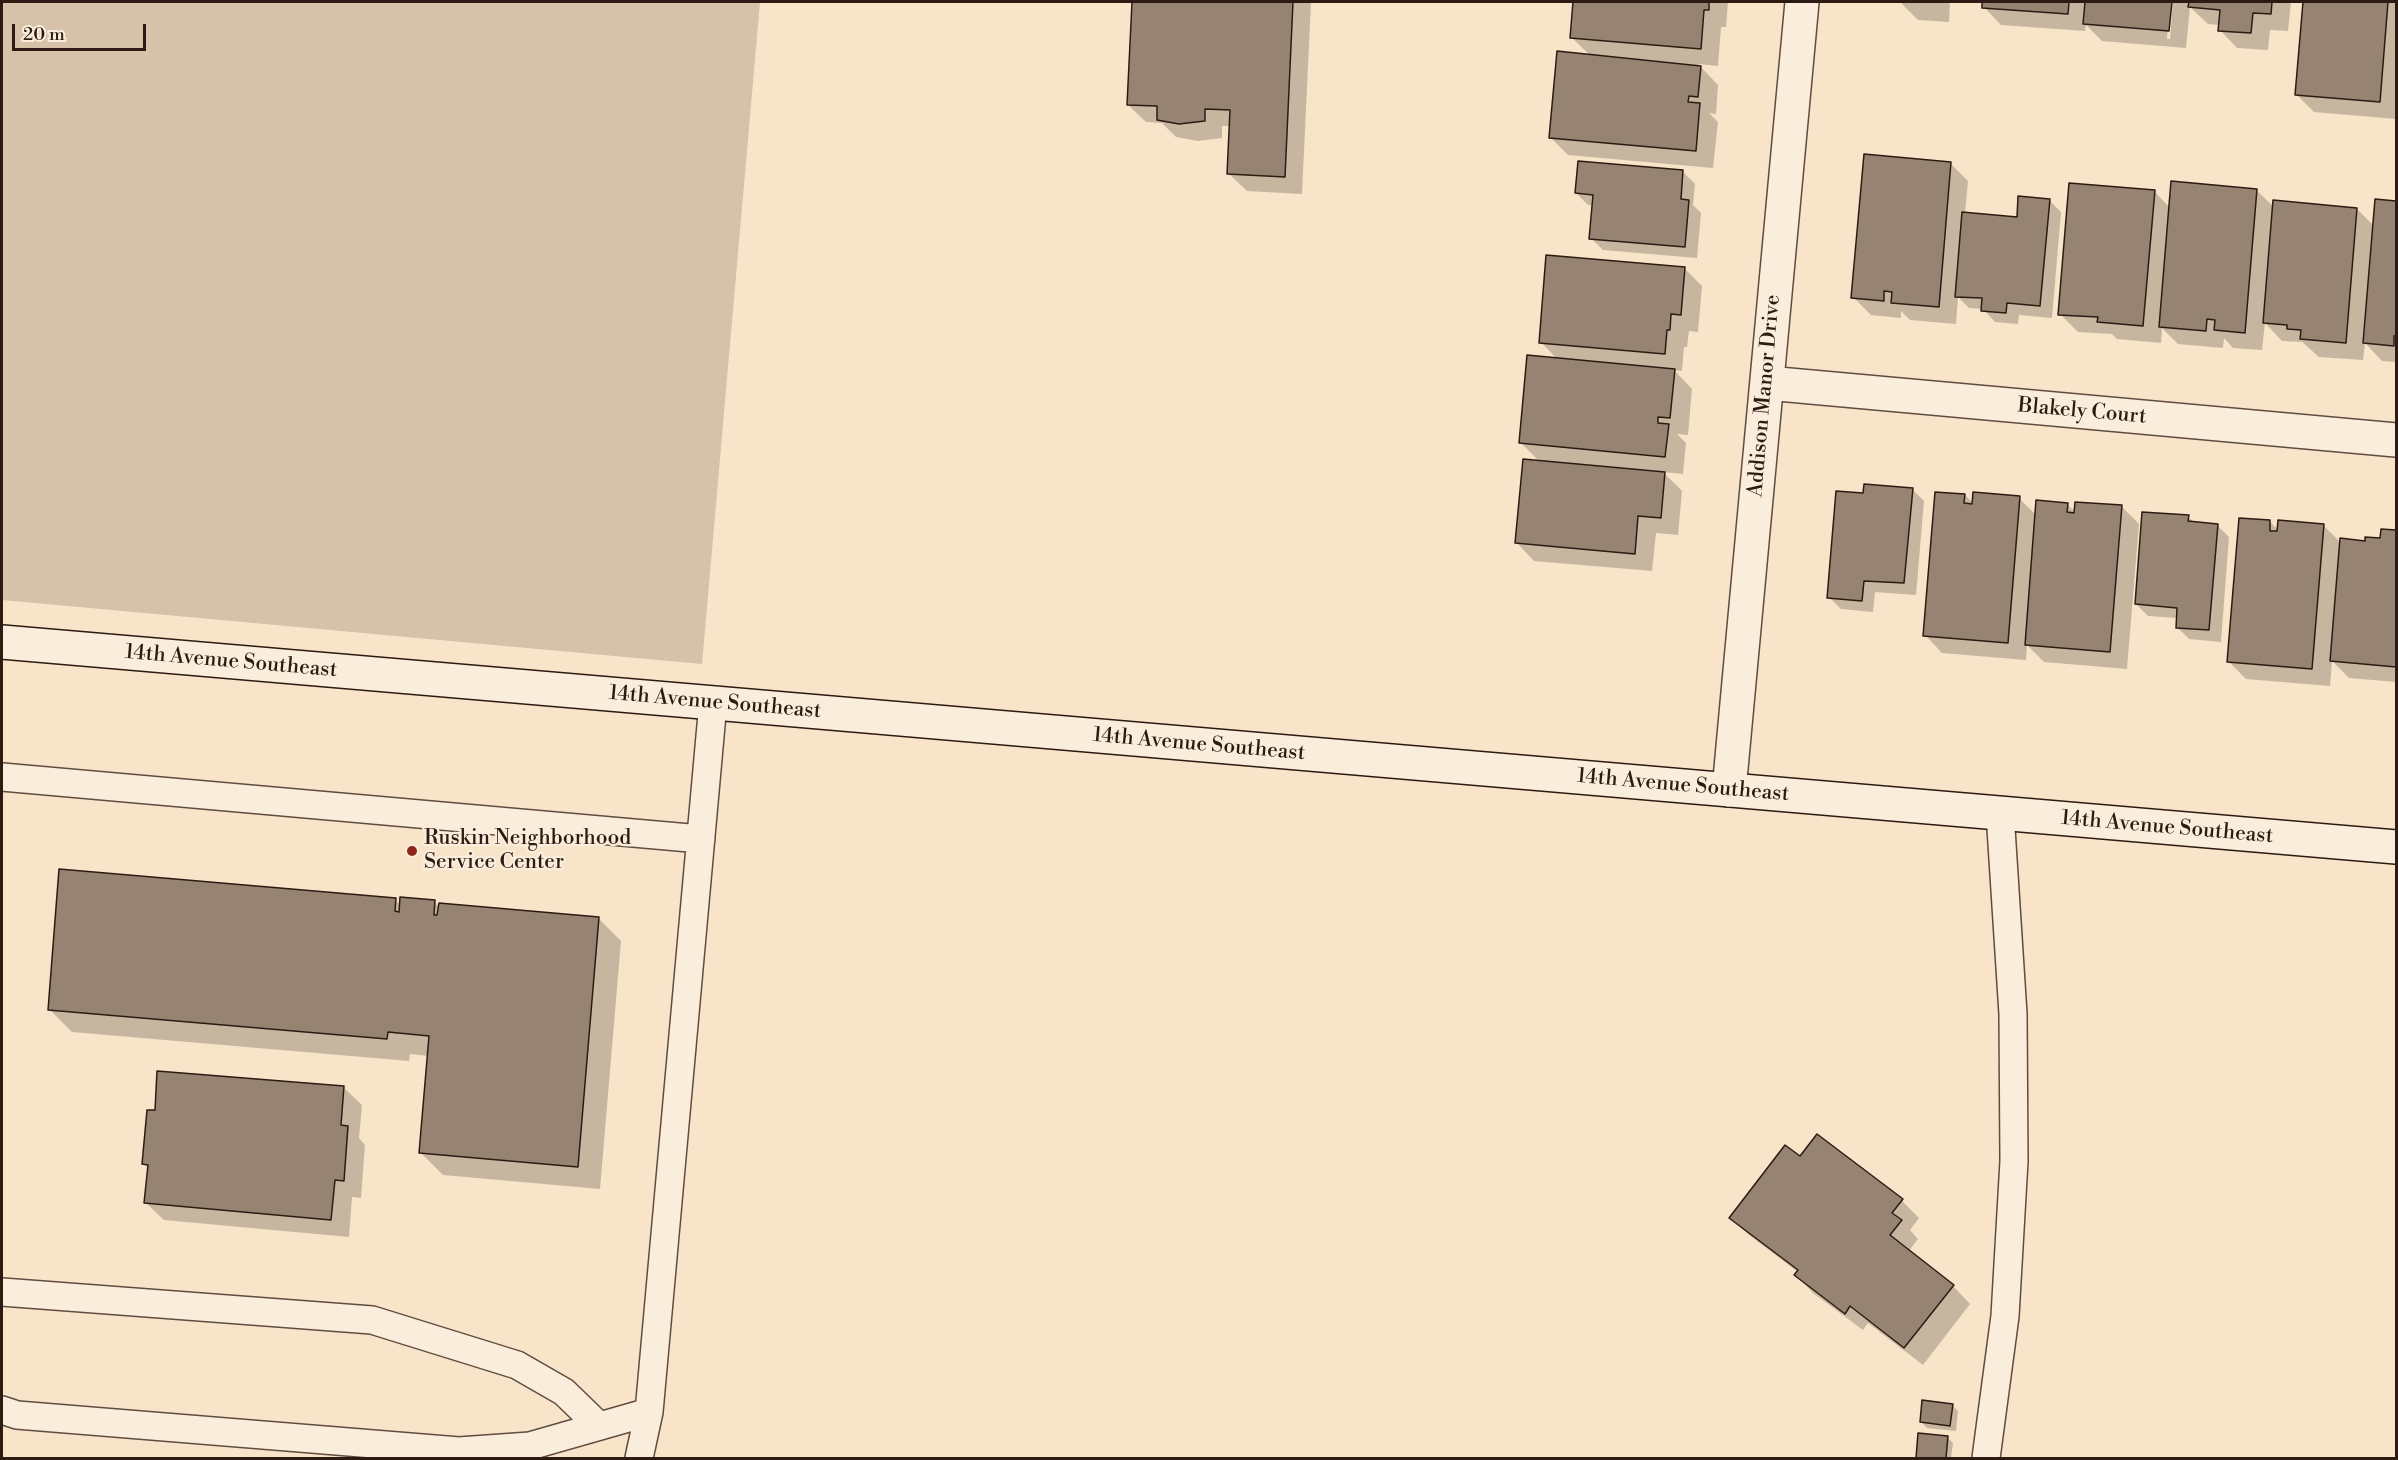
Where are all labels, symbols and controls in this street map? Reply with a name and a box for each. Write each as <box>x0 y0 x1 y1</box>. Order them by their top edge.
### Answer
scale bar <box>15 12 148 50</box>
text: 20 m <box>23 23 65 46</box>
street label: Addison Manor Drive <box>1744 294 1786 498</box>
street label: Blakely Court <box>2017 394 2147 430</box>
street label: 14th Avenue Southeast <box>124 640 338 684</box>
street label: 14th Avenue Southeast <box>608 681 822 725</box>
street label: 14th Avenue Southeast <box>1092 723 1306 767</box>
street label: 14th Avenue Southeast <box>1576 764 1790 808</box>
street label: 14th Avenue Southeast <box>2060 806 2274 850</box>
place label: Ruskin Neighborhood Service Center <box>424 826 631 876</box>
marker: Ruskin Neighborhood Service Center <box>405 844 419 858</box>

